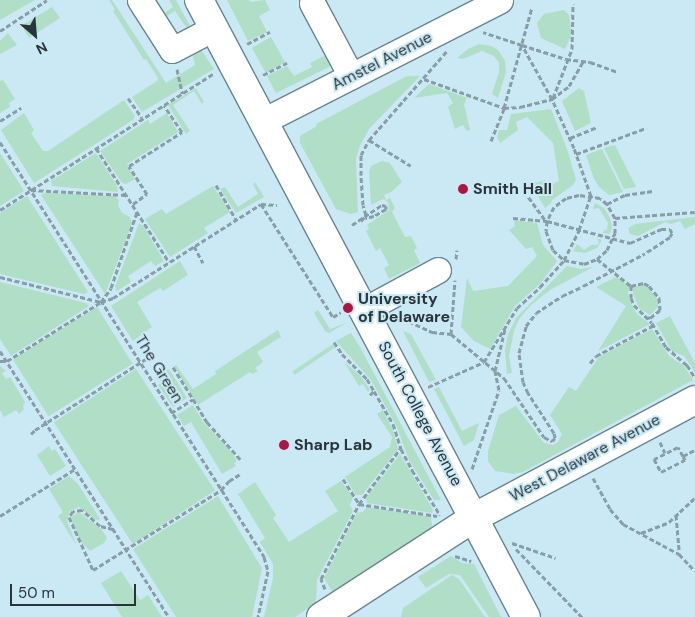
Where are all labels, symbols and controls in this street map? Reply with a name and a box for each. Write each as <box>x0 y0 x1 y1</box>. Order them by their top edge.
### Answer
north arrow <box>10 10 60 60</box>
street label: Amstel Avenue <box>329 28 435 94</box>
text: N <box>33 38 50 59</box>
place label: Smith Hall <box>473 179 552 199</box>
marker: Smith Hall <box>457 183 469 195</box>
place label: University of Delaware <box>358 289 450 327</box>
marker: University of Delaware <box>342 302 354 314</box>
street label: The Green <box>131 331 187 407</box>
street label: South College Avenue <box>374 338 466 490</box>
street label: West Delaware Avenue <box>506 410 664 506</box>
place label: Sharp Lab <box>294 435 372 455</box>
marker: Sharp Lab <box>278 439 290 451</box>
scale bar <box>12 574 139 606</box>
text: 50 m <box>18 583 55 603</box>

